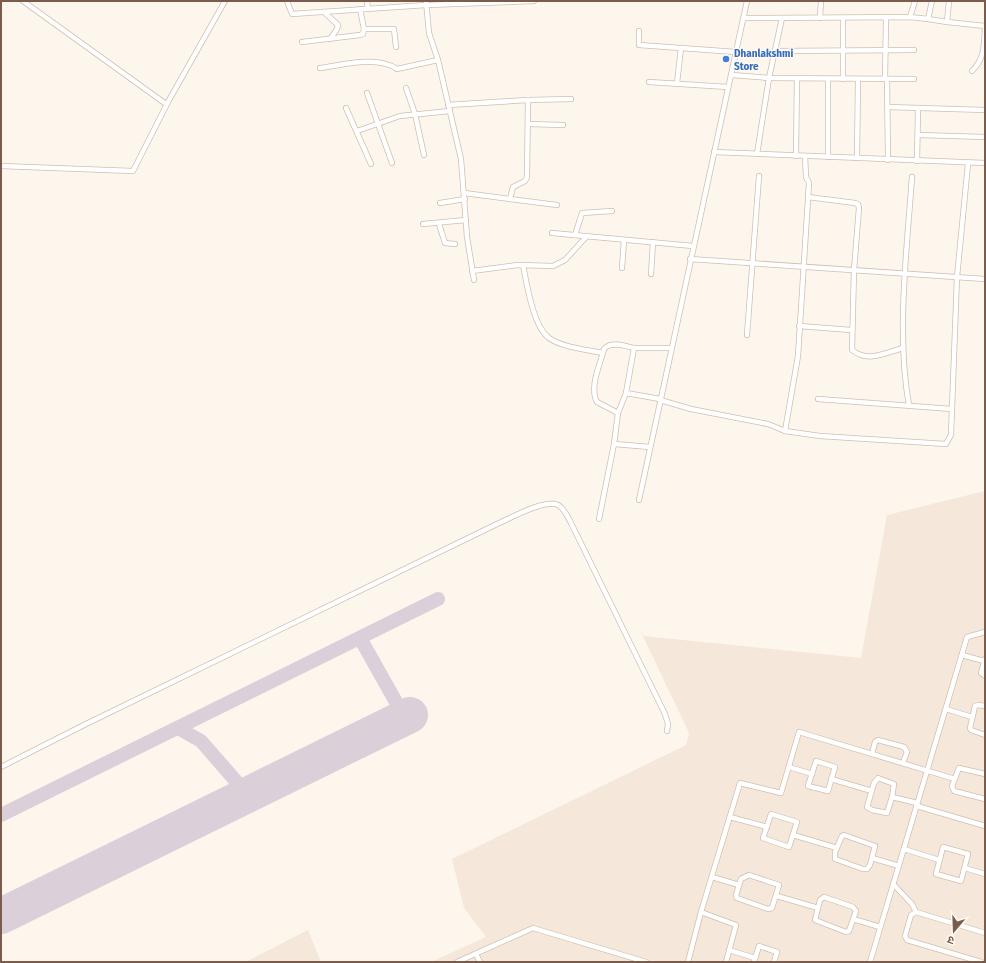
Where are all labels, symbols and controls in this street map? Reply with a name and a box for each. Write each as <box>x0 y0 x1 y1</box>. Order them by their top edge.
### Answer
place label: Dhanlakshmi Store <box>734 47 793 73</box>
marker: Dhanlakshmi Store <box>721 54 731 64</box>
north arrow <box>934 911 974 951</box>
text: उ <box>945 933 956 947</box>

